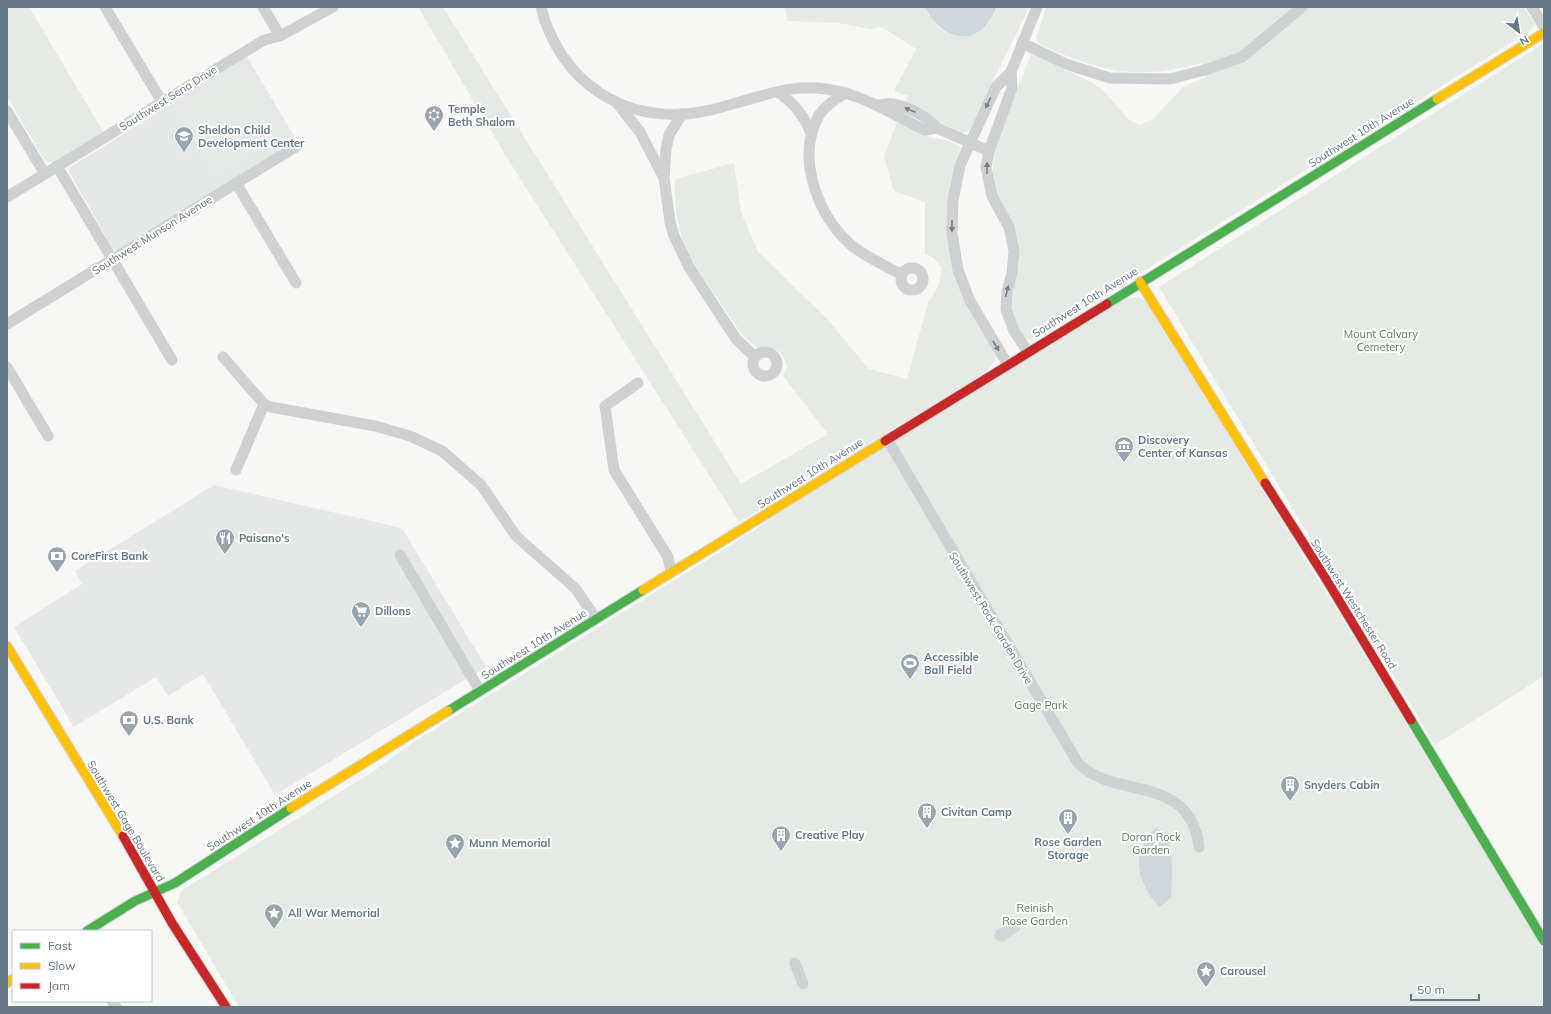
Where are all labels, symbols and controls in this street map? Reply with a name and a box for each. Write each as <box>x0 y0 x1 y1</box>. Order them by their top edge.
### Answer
north arrow <box>1499 12 1539 52</box>
text: N <box>1517 32 1531 49</box>
street label: Southwest Sena Drive <box>117 62 219 134</box>
street label: Southwest 10th Avenue <box>1306 94 1416 170</box>
one-way arrow <box>985 97 991 109</box>
place label: Temple Beth Shalom <box>448 102 515 129</box>
synagogue icon: Temple Beth Shalom <box>423 104 445 132</box>
one-way arrow <box>903 107 915 113</box>
place label: Sheldon Child Development Center <box>198 123 305 150</box>
school or university icon: Sheldon Child Development Center <box>173 125 195 153</box>
one-way arrow <box>984 161 990 174</box>
street label: Southwest Munson Avenue <box>89 192 215 278</box>
one-way arrow <box>949 220 955 233</box>
street label: Southwest 10th Avenue <box>1030 264 1140 340</box>
one-way arrow <box>1005 285 1011 297</box>
park label: Mount Calvary Cemetery <box>1344 327 1418 354</box>
one-way arrow <box>993 340 1000 352</box>
place label: Discovery Center of Kansas <box>1138 433 1228 460</box>
street label: Southwest 10th Avenue <box>755 435 865 511</box>
museum icon: Discovery Center of Kansas <box>1113 435 1135 463</box>
restaurant icon: Paisano's <box>214 527 236 555</box>
place label: Paisano's <box>239 531 290 545</box>
street label: Southwest Westchester Road <box>1308 536 1400 672</box>
bank icon: CoreFirst Bank <box>46 545 68 573</box>
place label: CoreFirst Bank <box>71 549 149 563</box>
street label: Southwest Rock Garden Drive <box>946 549 1036 687</box>
supermarket icon: Dillons <box>350 600 372 628</box>
place label: Dillons <box>375 604 411 618</box>
street label: Southwest 10th Avenue <box>479 606 589 682</box>
place label: Accessible Ball Field <box>924 650 979 677</box>
sports icon: Accessible Ball Field <box>899 652 921 680</box>
park label: Gage Park <box>1014 698 1068 712</box>
bank icon: U.S. Bank <box>118 709 140 737</box>
place label: U.S. Bank <box>143 713 195 727</box>
street label: Southwest Gage Boulevard <box>84 758 168 884</box>
building icon: Snyders Cabin <box>1279 774 1301 802</box>
street label: Southwest 10th Avenue <box>204 776 314 854</box>
place label: Snyders Cabin <box>1304 778 1380 792</box>
building icon: Civitan Camp <box>916 801 938 829</box>
place label: Civitan Camp <box>941 805 1012 819</box>
building icon: Rose Garden Storage <box>1057 807 1079 835</box>
building icon: Creative Play <box>770 824 792 852</box>
place label: Creative Play <box>795 828 865 842</box>
park label: Doran Rock Garden <box>1121 830 1181 857</box>
place icon: Munn Memorial <box>444 832 466 860</box>
place label: Rose Garden Storage <box>1034 835 1102 862</box>
place label: Munn Memorial <box>469 836 550 850</box>
park label: Reinish Rose Garden <box>1002 901 1068 928</box>
place icon: All War Memorial <box>263 902 285 930</box>
place label: All War Memorial <box>288 906 380 920</box>
legend <box>12 930 152 1002</box>
text: Fast <box>48 938 72 953</box>
text: Slow <box>48 958 76 973</box>
place icon: Carousel <box>1195 960 1217 988</box>
place label: Carousel <box>1220 964 1266 978</box>
scale bar <box>1411 976 1479 1002</box>
text: Jam <box>48 978 70 993</box>
text: 50 m <box>1417 982 1445 997</box>

